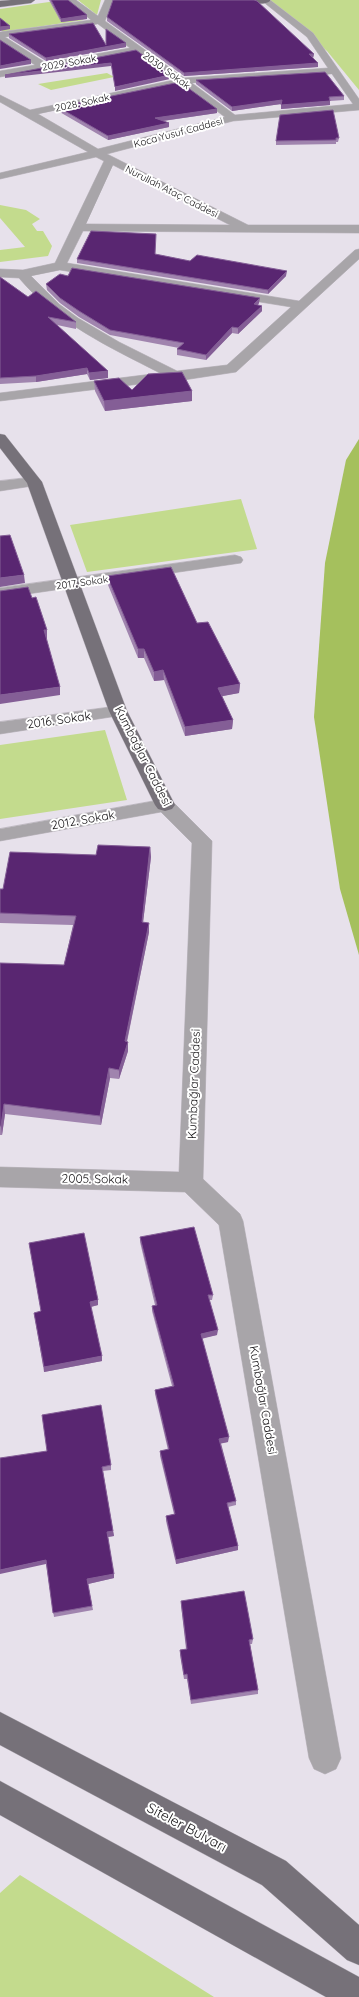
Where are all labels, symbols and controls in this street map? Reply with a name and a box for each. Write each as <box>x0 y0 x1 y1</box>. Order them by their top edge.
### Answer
street label: 2030. Sokak <box>140 49 193 92</box>
street label: 2029. Sokak <box>41 51 97 74</box>
street label: 2028. Sokak <box>54 90 111 115</box>
street label: Koca Yusuf Caddesi <box>132 114 224 151</box>
street label: Nurullah Ataç Caddesi <box>123 162 220 221</box>
street label: 2017. Sokak <box>55 572 109 593</box>
street label: Kumbağlar Caddesi <box>112 703 175 808</box>
street label: 2016. Sokak <box>26 708 92 731</box>
street label: 2012. Sokak <box>50 807 116 832</box>
street label: Kumbağlar Caddesi <box>184 1029 203 1139</box>
street label: 2005. Sokak <box>62 1170 128 1187</box>
street label: Kumbağlar Caddesi <box>247 1344 280 1456</box>
street label: Siteler Bulvarı <box>144 1798 230 1856</box>

